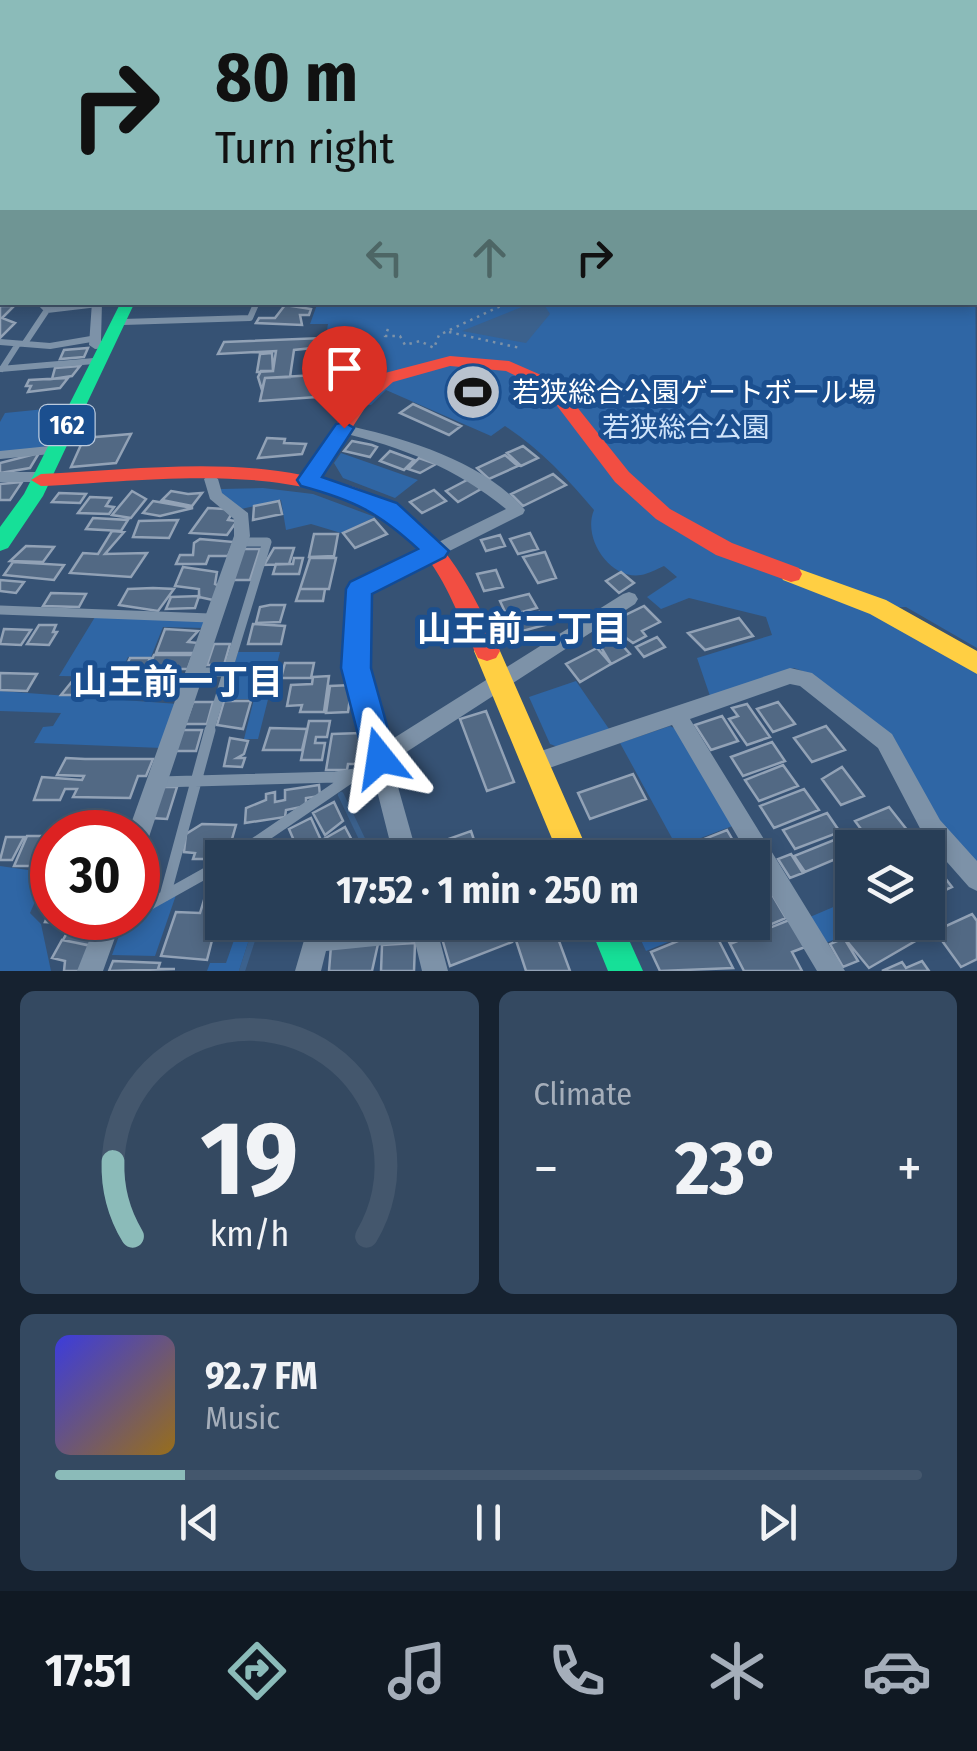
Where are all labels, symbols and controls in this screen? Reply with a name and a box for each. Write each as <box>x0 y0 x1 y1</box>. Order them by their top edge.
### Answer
text: 80 m <box>215 36 358 120</box>
icon: right <box>50 40 180 170</box>
text: Turn right <box>215 121 394 175</box>
icon: left <box>357 230 412 285</box>
icon: ahead <box>462 230 517 285</box>
icon: right <box>567 230 622 285</box>
pin <box>302 326 387 429</box>
icon: arrive <box>317 341 372 396</box>
sports icon: 若狭総合公園ゲートボール場 <box>443 362 503 422</box>
place label: 若狭総合公園ゲートボール場 <box>512 376 876 409</box>
road number: 162 <box>40 405 94 445</box>
park label: 若狭総合公園 <box>602 411 770 444</box>
district label: 山王前二丁目 <box>417 608 627 650</box>
district label: 山王前一丁目 <box>73 661 283 703</box>
position arrow <box>328 706 432 810</box>
speed limit sign: 30 <box>30 810 160 940</box>
map controls <box>835 830 945 940</box>
button: layers <box>835 830 945 940</box>
text: 17:52 · 1 min · 250 m <box>336 867 639 913</box>
text: Climate <box>534 1075 632 1113</box>
text: 19 <box>200 1097 298 1222</box>
text: 23° <box>675 1124 780 1214</box>
text: − <box>534 1136 558 1202</box>
text: + <box>897 1136 922 1202</box>
text: km/h <box>209 1213 289 1255</box>
text: 92.7 FM <box>205 1353 318 1399</box>
text: Music <box>205 1399 280 1437</box>
icon: previous <box>172 1495 227 1550</box>
icon: pause <box>461 1495 516 1550</box>
icon: next <box>750 1495 805 1550</box>
icon: directions <box>222 1636 292 1706</box>
icon: music <box>382 1636 452 1706</box>
icon: phone <box>542 1636 612 1706</box>
icon: climate <box>702 1636 772 1706</box>
icon: car <box>862 1636 932 1706</box>
text: 17:51 <box>45 1644 133 1698</box>

